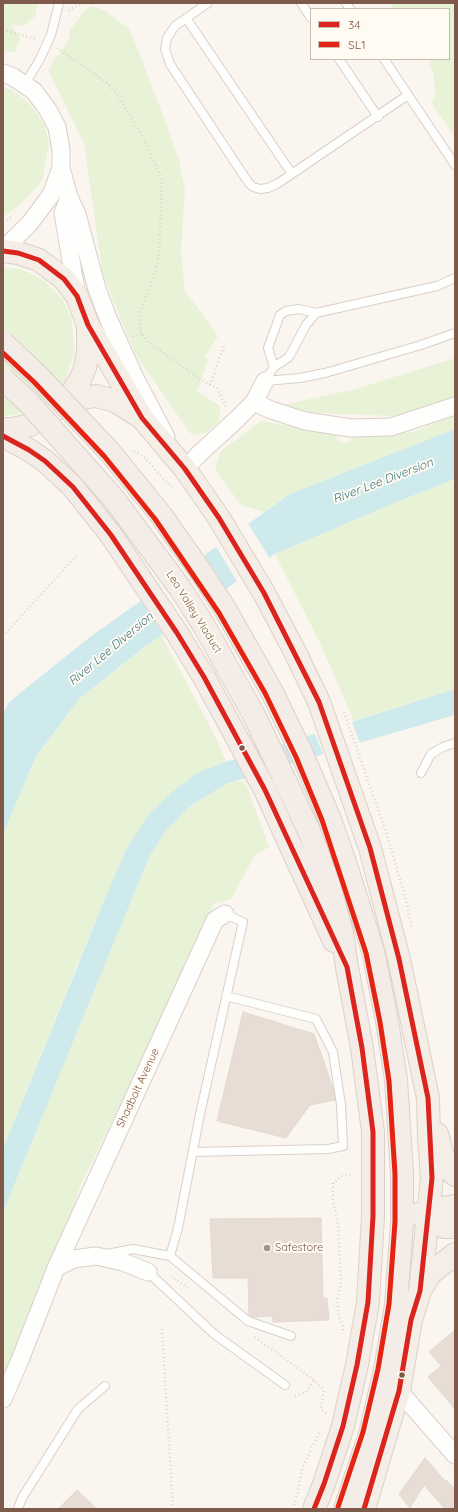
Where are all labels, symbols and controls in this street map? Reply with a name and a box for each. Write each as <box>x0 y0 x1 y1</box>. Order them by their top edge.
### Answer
legend <box>310 8 450 60</box>
text: 34 <box>348 17 361 32</box>
text: SL1 <box>348 37 366 52</box>
water label: River Lee Diversion <box>331 455 435 507</box>
street label: Lea Valley Viaduct <box>163 568 225 656</box>
water label: River Lee Diversion <box>66 609 156 689</box>
unlabelled marker <box>237 743 247 753</box>
street label: Shadbolt Avenue <box>114 1046 162 1130</box>
place label: Safestore <box>275 1241 323 1255</box>
marker: Safestore <box>262 1243 272 1253</box>
unlabelled marker <box>397 1370 407 1380</box>

